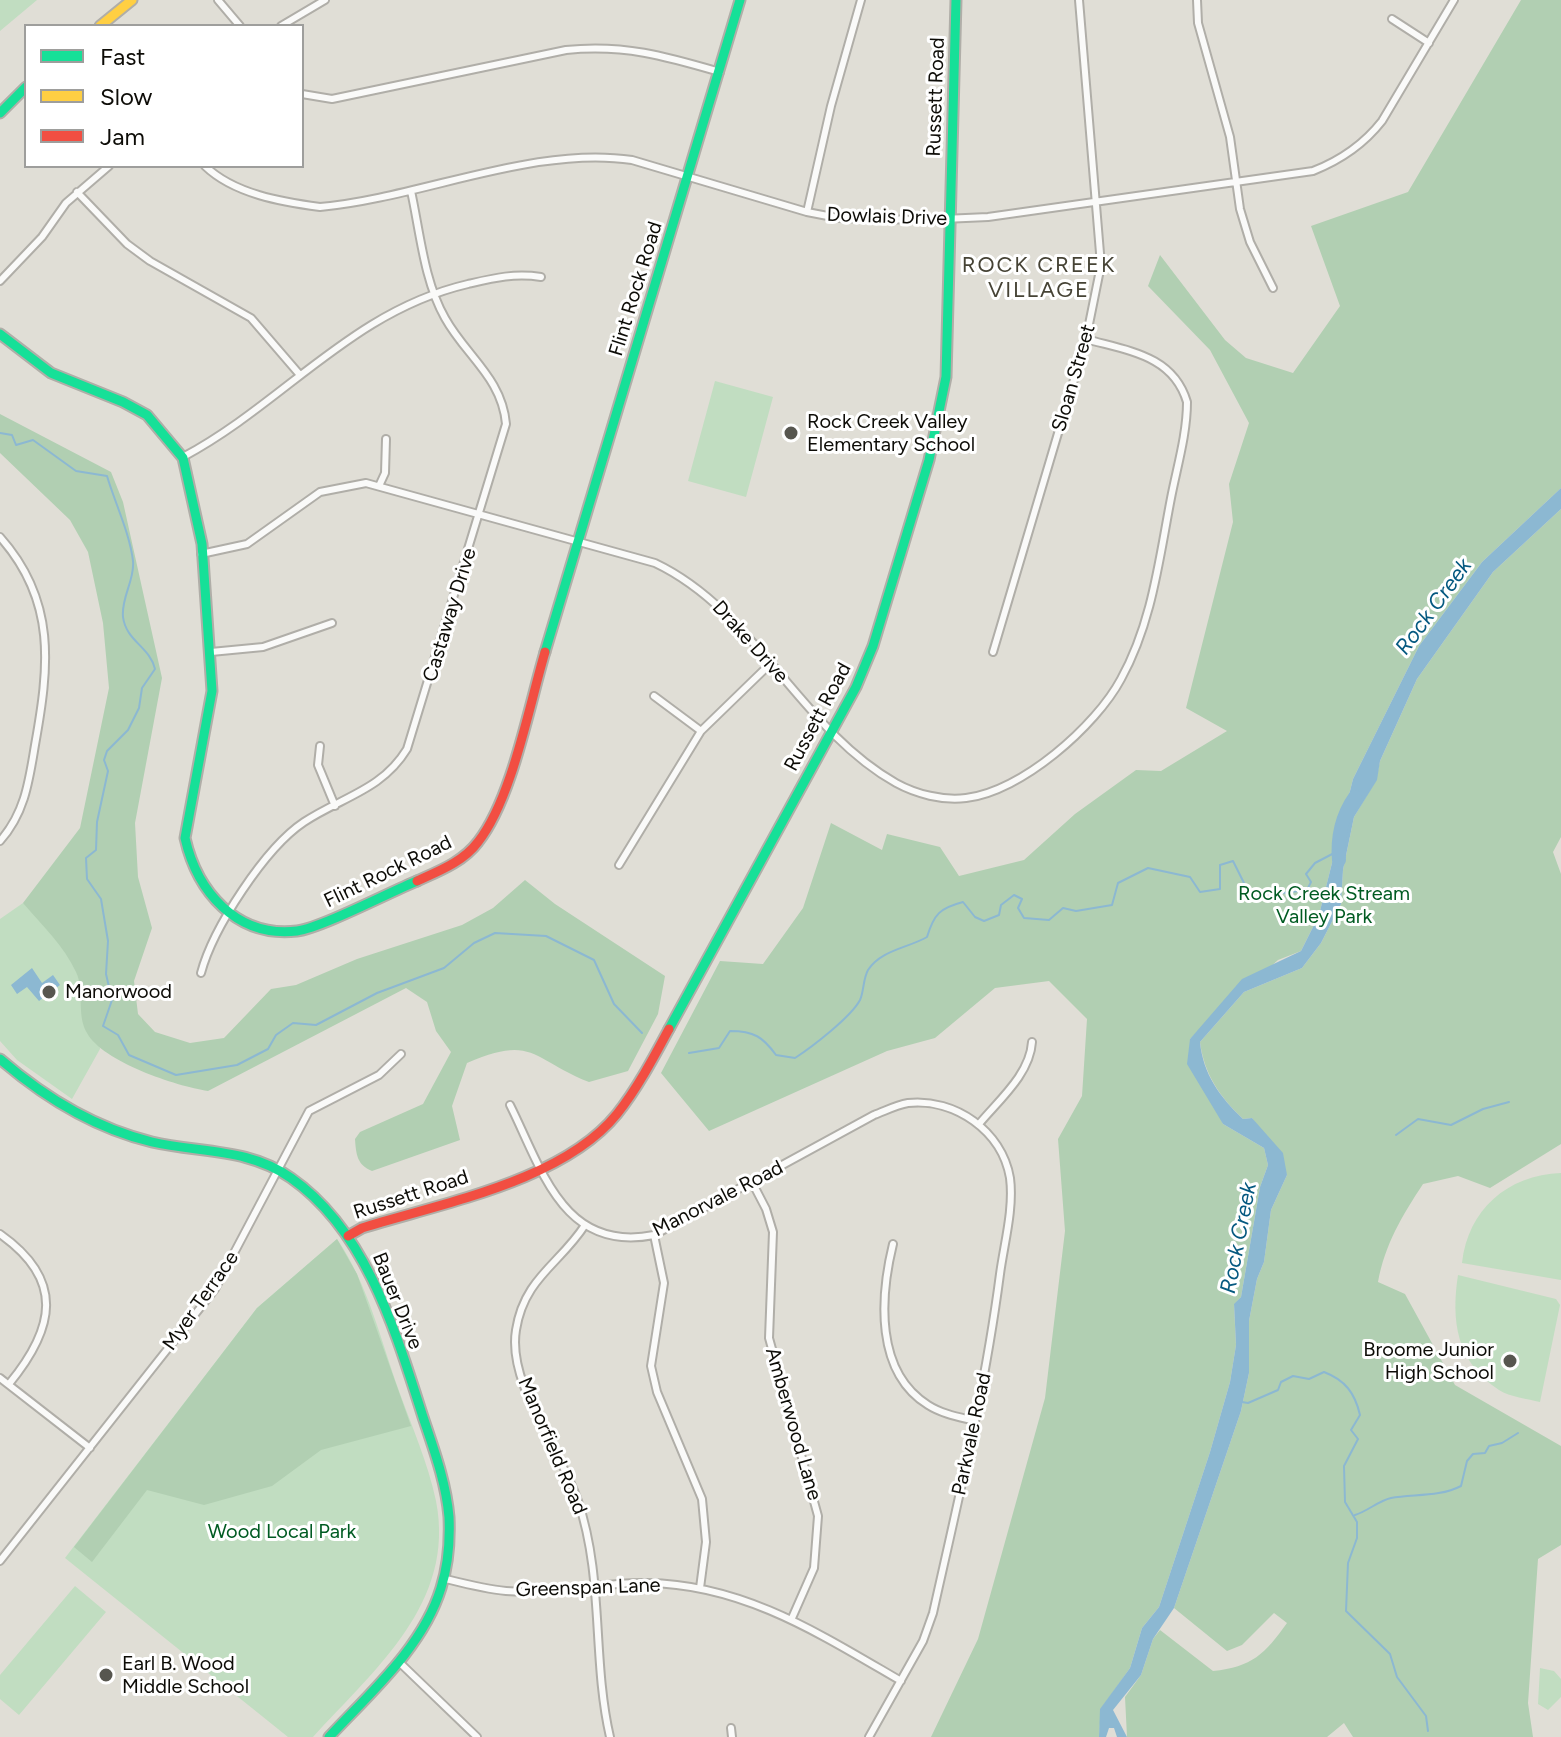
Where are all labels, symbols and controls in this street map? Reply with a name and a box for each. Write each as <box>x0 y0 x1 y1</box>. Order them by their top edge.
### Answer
legend <box>24 24 304 168</box>
street label: Russett Road <box>922 37 950 157</box>
text: Fast <box>100 42 145 71</box>
text: Slow <box>100 82 152 111</box>
text: Jam <box>100 122 145 151</box>
street label: Dowlais Drive <box>826 203 948 231</box>
street label: Flint Rock Road <box>604 219 668 359</box>
district label: ROCK CREEK VILLAGE <box>962 253 1116 304</box>
street label: Sloan Street <box>1047 322 1101 434</box>
place label: Rock Creek Valley Elementary School <box>807 410 975 457</box>
marker: Rock Creek Valley Elementary School <box>782 424 800 442</box>
street label: Castaway Drive <box>418 545 482 685</box>
water label: Rock Creek <box>1390 554 1478 660</box>
street label: Drake Drive <box>707 596 793 688</box>
street label: Russett Road <box>779 659 857 775</box>
street label: Flint Rock Road <box>320 831 456 913</box>
park label: Rock Creek Stream Valley Park <box>1238 882 1410 929</box>
place label: Manorwood <box>65 980 172 1004</box>
marker: Manorwood <box>40 983 58 1001</box>
street label: Manorvale Road <box>649 1156 787 1242</box>
street label: Russett Road <box>351 1165 471 1225</box>
water label: Rock Creek <box>1215 1180 1263 1296</box>
street label: Myer Terrace <box>158 1247 244 1355</box>
street label: Bauer Drive <box>367 1249 427 1353</box>
place label: Broome Junior High School <box>1363 1338 1494 1385</box>
street label: Amberwood Lane <box>760 1345 826 1503</box>
marker: Broome Junior High School <box>1501 1352 1519 1370</box>
street label: Parkvale Road <box>947 1371 997 1497</box>
street label: Manorfield Road <box>512 1374 592 1518</box>
park label: Wood Local Park <box>208 1520 356 1544</box>
street label: Greenspan Lane <box>515 1573 661 1603</box>
place label: Earl B. Wood Middle School <box>122 1652 249 1699</box>
marker: Earl B. Wood Middle School <box>97 1666 115 1684</box>

